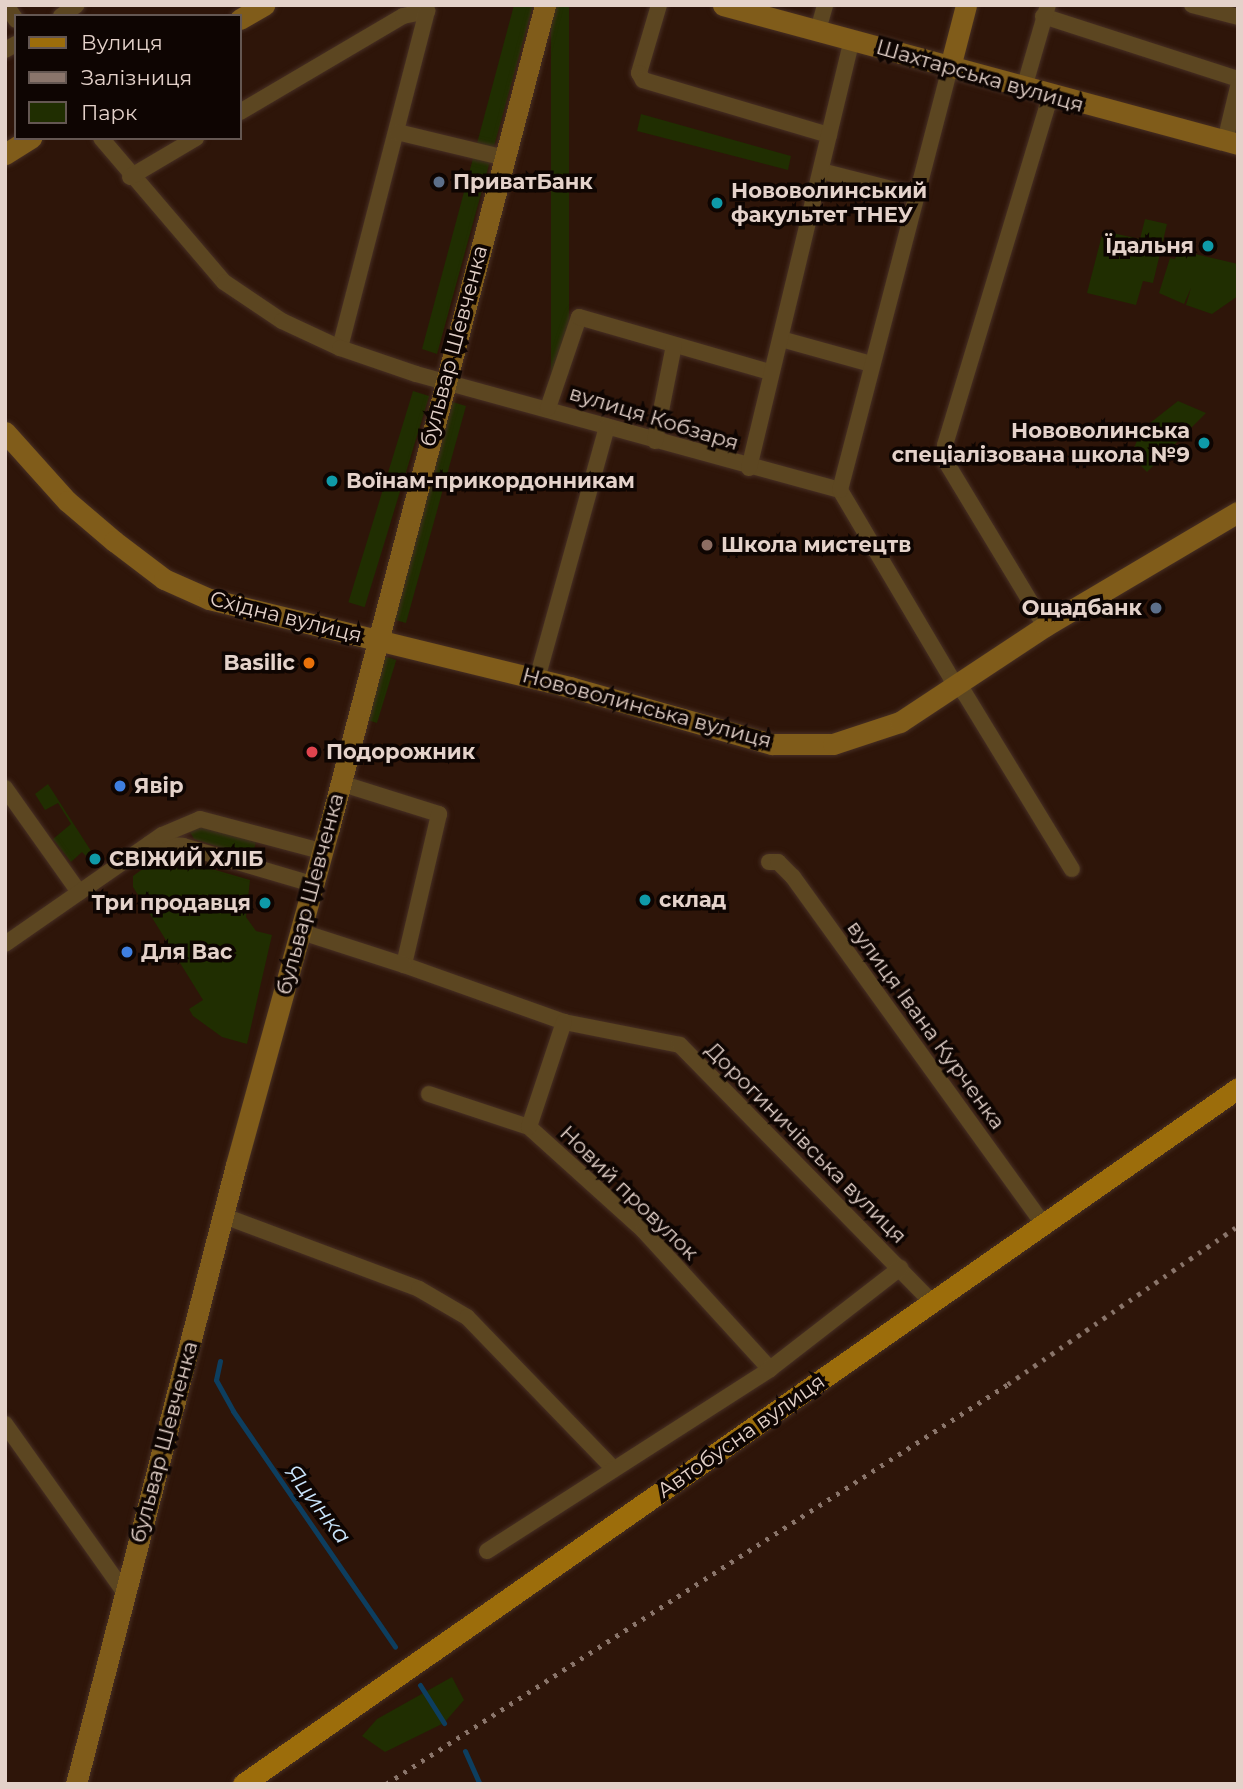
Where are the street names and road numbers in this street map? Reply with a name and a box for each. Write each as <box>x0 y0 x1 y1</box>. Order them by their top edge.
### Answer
street label: Шахтарська вулиця <box>873 34 1087 118</box>
street label: бульвар Шевченка <box>415 243 493 449</box>
street label: вулиця Кобзаря <box>566 380 742 456</box>
street label: Східна вулиця <box>207 586 365 648</box>
street label: Нововолинська вулиця <box>520 663 774 753</box>
street label: бульвар Шевченка <box>271 791 349 997</box>
street label: вулиця Івана Курченка <box>842 916 1010 1134</box>
street label: Дорогиничівська вулиця <box>700 1037 912 1249</box>
street label: Новий провулок <box>555 1121 703 1265</box>
street label: бульвар Шевченка <box>125 1339 203 1545</box>
street label: Автобусна вулиця <box>652 1369 830 1503</box>

